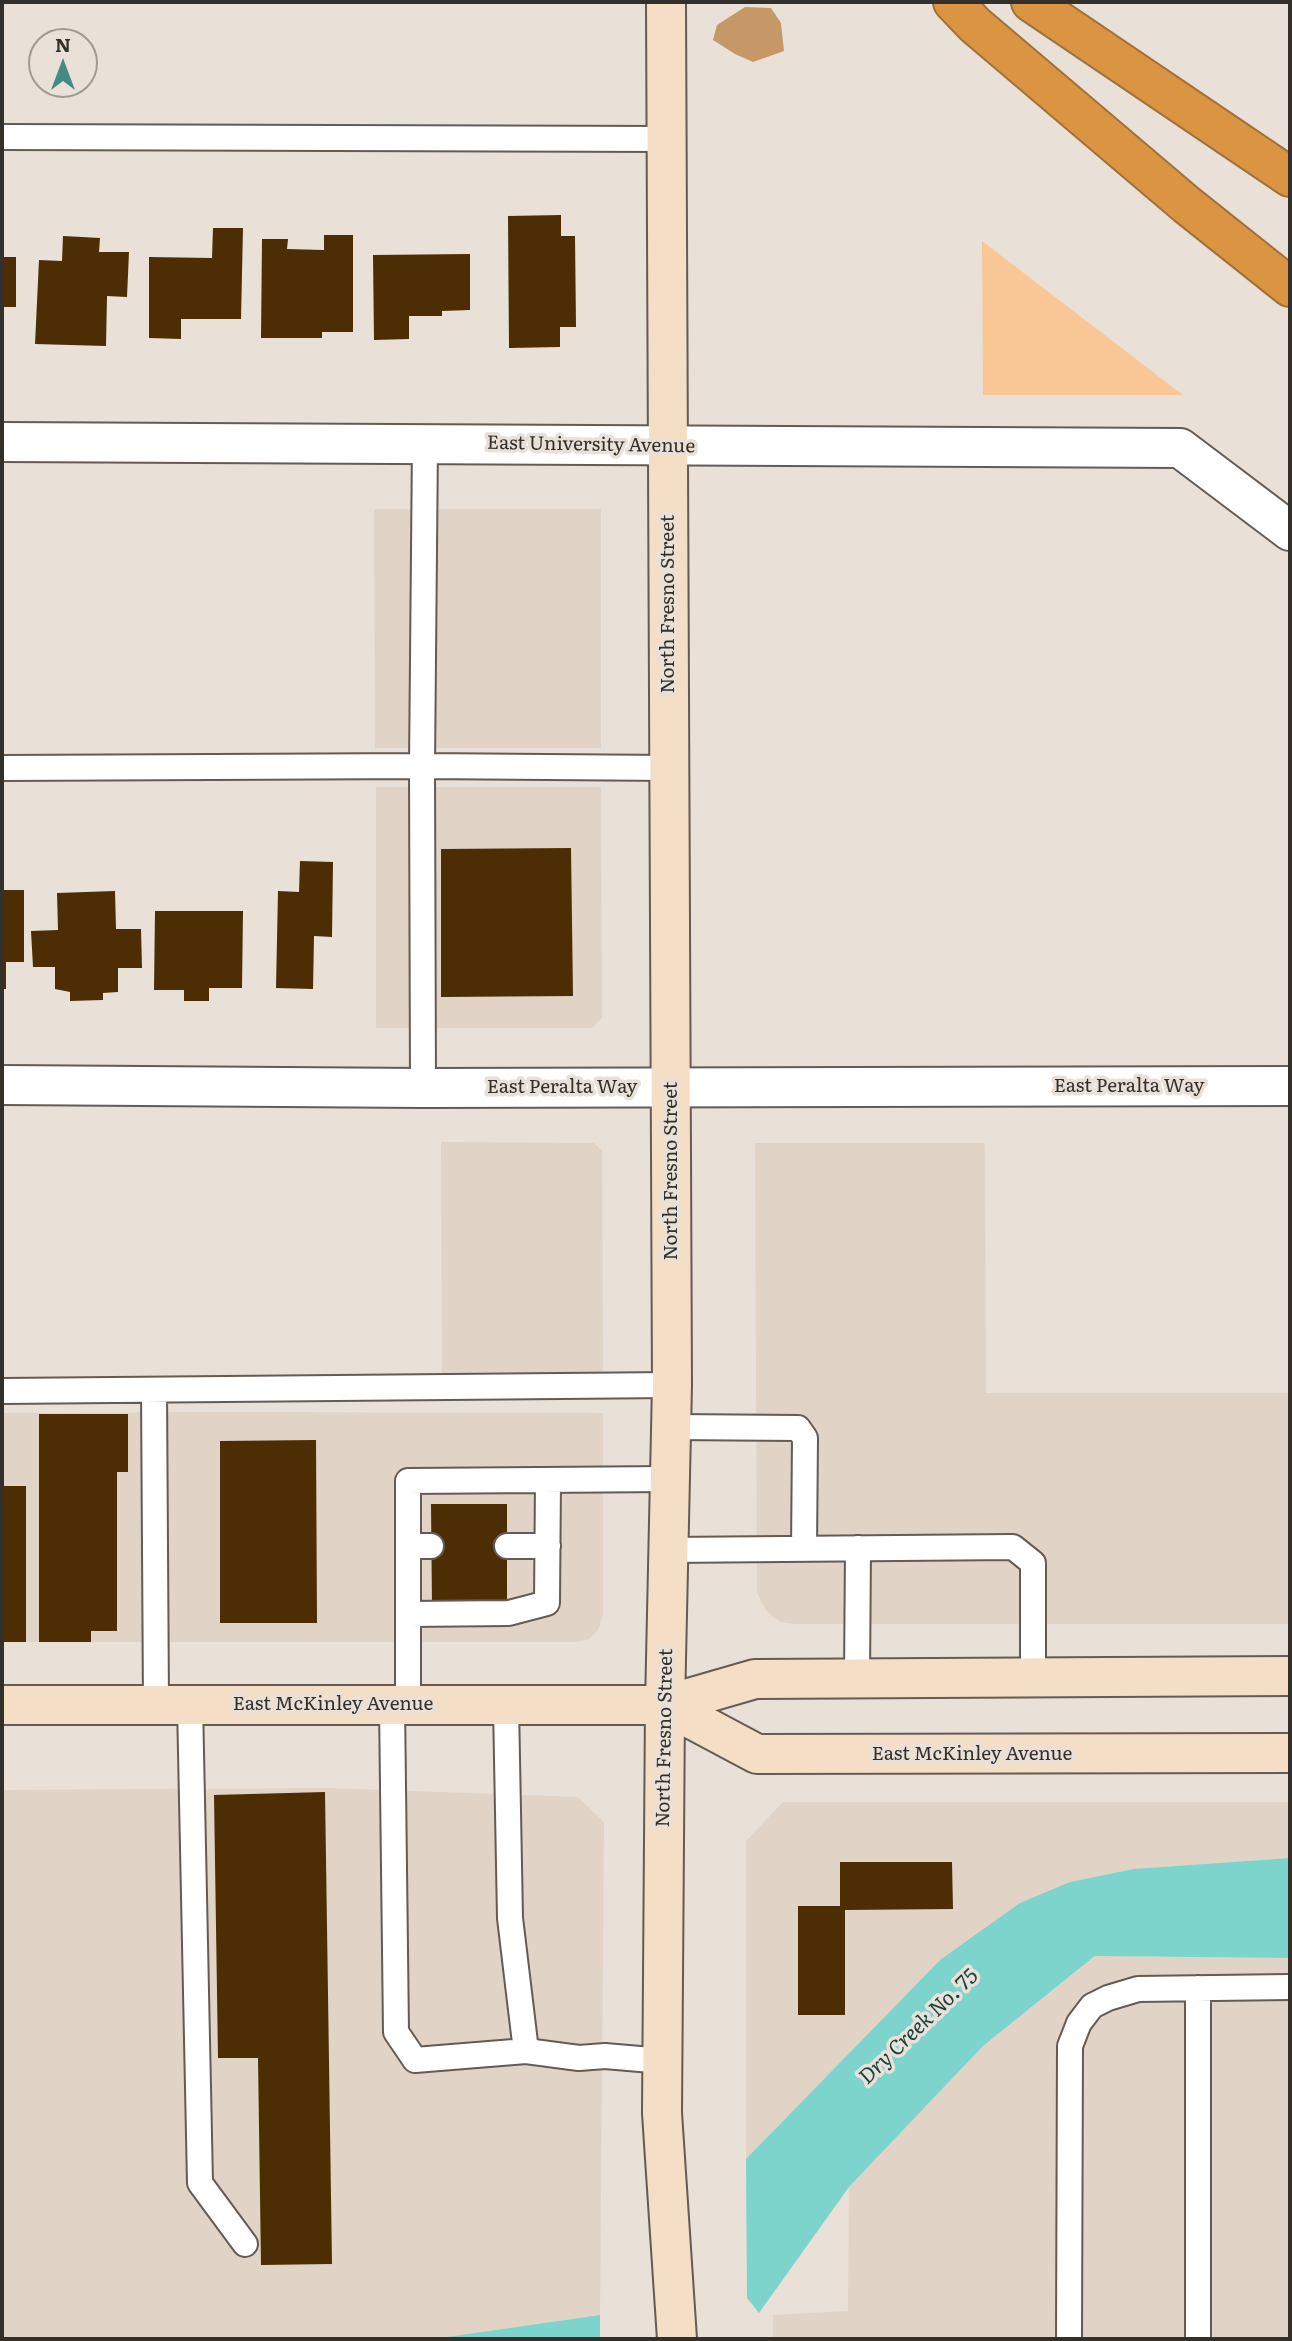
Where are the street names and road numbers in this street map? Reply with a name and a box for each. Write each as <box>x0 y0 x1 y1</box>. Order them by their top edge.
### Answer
street label: East University Avenue <box>487 432 695 458</box>
street label: North Fresno Street <box>657 515 679 693</box>
street label: East Peralta Way <box>1054 1075 1204 1097</box>
street label: East Peralta Way <box>487 1076 637 1098</box>
street label: North Fresno Street <box>660 1082 682 1260</box>
street label: North Fresno Street <box>652 1648 678 1828</box>
street label: East McKinley Avenue <box>233 1693 433 1715</box>
street label: East McKinley Avenue <box>872 1743 1072 1765</box>

